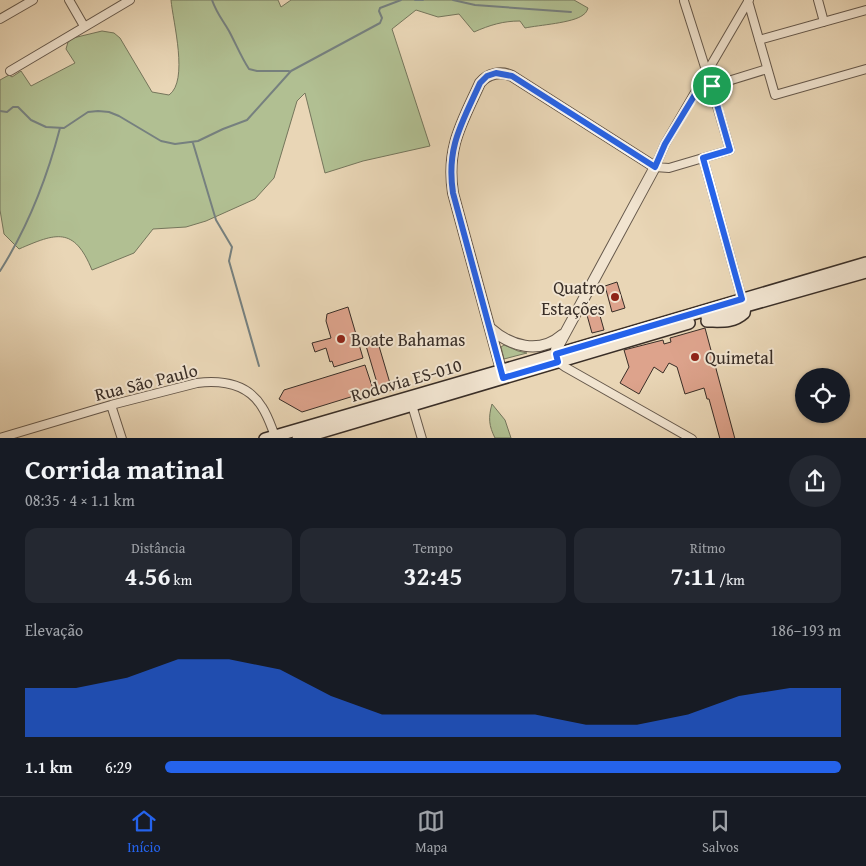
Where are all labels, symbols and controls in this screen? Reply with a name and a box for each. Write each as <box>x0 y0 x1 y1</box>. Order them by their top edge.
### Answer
pin <box>691 65 733 107</box>
icon: arrive <box>698 72 726 100</box>
place label: Quatro Estações <box>541 274 605 322</box>
marker: Quatro Estações <box>609 291 621 303</box>
place label: Boate Bahamas <box>351 326 465 353</box>
marker: Boate Bahamas <box>335 333 347 345</box>
place label: Quimetal <box>705 344 774 371</box>
street label: Rodovia ES-010 <box>347 351 465 409</box>
marker: Quimetal <box>689 351 701 363</box>
street label: Rua São Paulo <box>92 356 200 408</box>
map controls <box>795 368 850 423</box>
button: locate <box>795 368 850 423</box>
text: Corrida matinal <box>25 448 224 489</box>
button: share <box>789 455 841 507</box>
text: 08:35 · 4 × 1.1 km <box>25 488 135 512</box>
text: Distância <box>131 538 185 558</box>
text: Tempo <box>413 538 453 558</box>
text: Ritmo <box>690 538 725 558</box>
text: 4.56 <box>125 558 170 594</box>
text: 32:45 <box>404 558 462 594</box>
text: 7:11 <box>671 558 717 594</box>
text: km <box>170 570 192 590</box>
text: /km <box>717 570 745 590</box>
text: Elevação <box>25 618 83 642</box>
text: 186–193 m <box>771 618 841 642</box>
text: 1.1 km <box>25 755 72 779</box>
text: 6:29 <box>105 755 132 779</box>
tab: Início <box>127 807 161 857</box>
tab: Mapa <box>415 807 447 857</box>
tab: Salvos <box>702 807 739 857</box>

